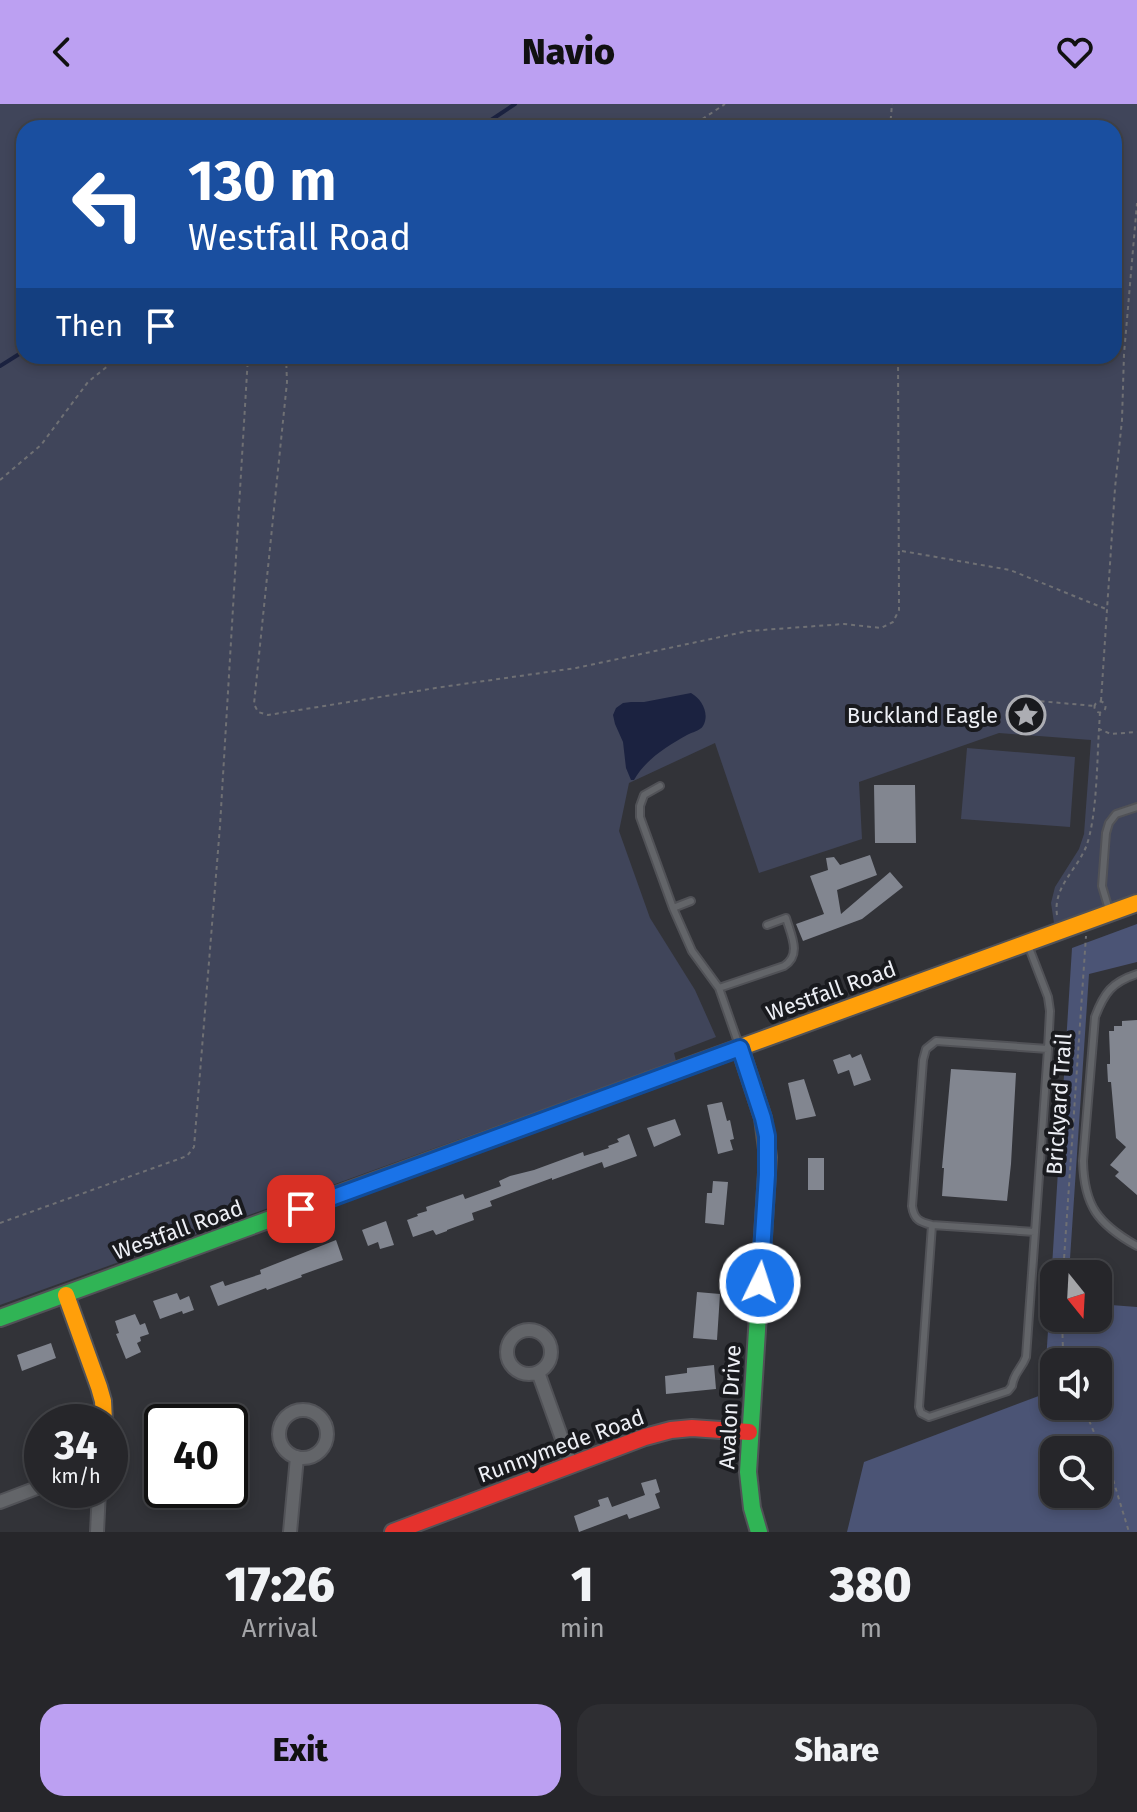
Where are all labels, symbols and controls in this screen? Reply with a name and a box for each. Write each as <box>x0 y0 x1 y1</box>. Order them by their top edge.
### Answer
icon: back <box>40 30 84 74</box>
text: Navio <box>522 30 615 74</box>
icon: heart <box>1053 30 1097 74</box>
text: 130 m <box>188 148 336 215</box>
icon: left <box>56 152 160 256</box>
text: Westfall Road <box>188 216 411 260</box>
icon: arrive <box>139 304 183 348</box>
text: Then <box>56 308 123 344</box>
place icon: Buckland Eagle <box>1005 694 1047 736</box>
place label: Buckland Eagle <box>847 702 998 729</box>
street label: Westfall Road <box>762 955 900 1027</box>
street label: Brickyard Trail <box>1041 1032 1077 1176</box>
pin <box>267 1175 335 1243</box>
icon: arrive <box>279 1187 323 1231</box>
street label: Westfall Road <box>109 1194 247 1266</box>
position arrow <box>718 1241 802 1325</box>
north arrow <box>1040 1260 1112 1332</box>
map controls <box>1040 1260 1112 1508</box>
street label: Avalon Drive <box>713 1344 747 1470</box>
button: sound <box>1040 1348 1112 1420</box>
street label: Runnymede Road <box>474 1403 648 1489</box>
speed limit sign: 40 <box>144 1404 248 1508</box>
text: 34 <box>54 1422 98 1470</box>
button: search <box>1040 1436 1112 1508</box>
text: km/h <box>51 1464 101 1488</box>
text: 17:26 <box>225 1556 335 1614</box>
text: 1 <box>571 1556 594 1614</box>
text: 380 <box>830 1556 912 1614</box>
text: Arrival <box>242 1613 318 1644</box>
text: min <box>560 1613 605 1644</box>
text: m <box>860 1613 882 1644</box>
button: Exit <box>40 1704 561 1796</box>
button: Share <box>577 1704 1097 1796</box>

